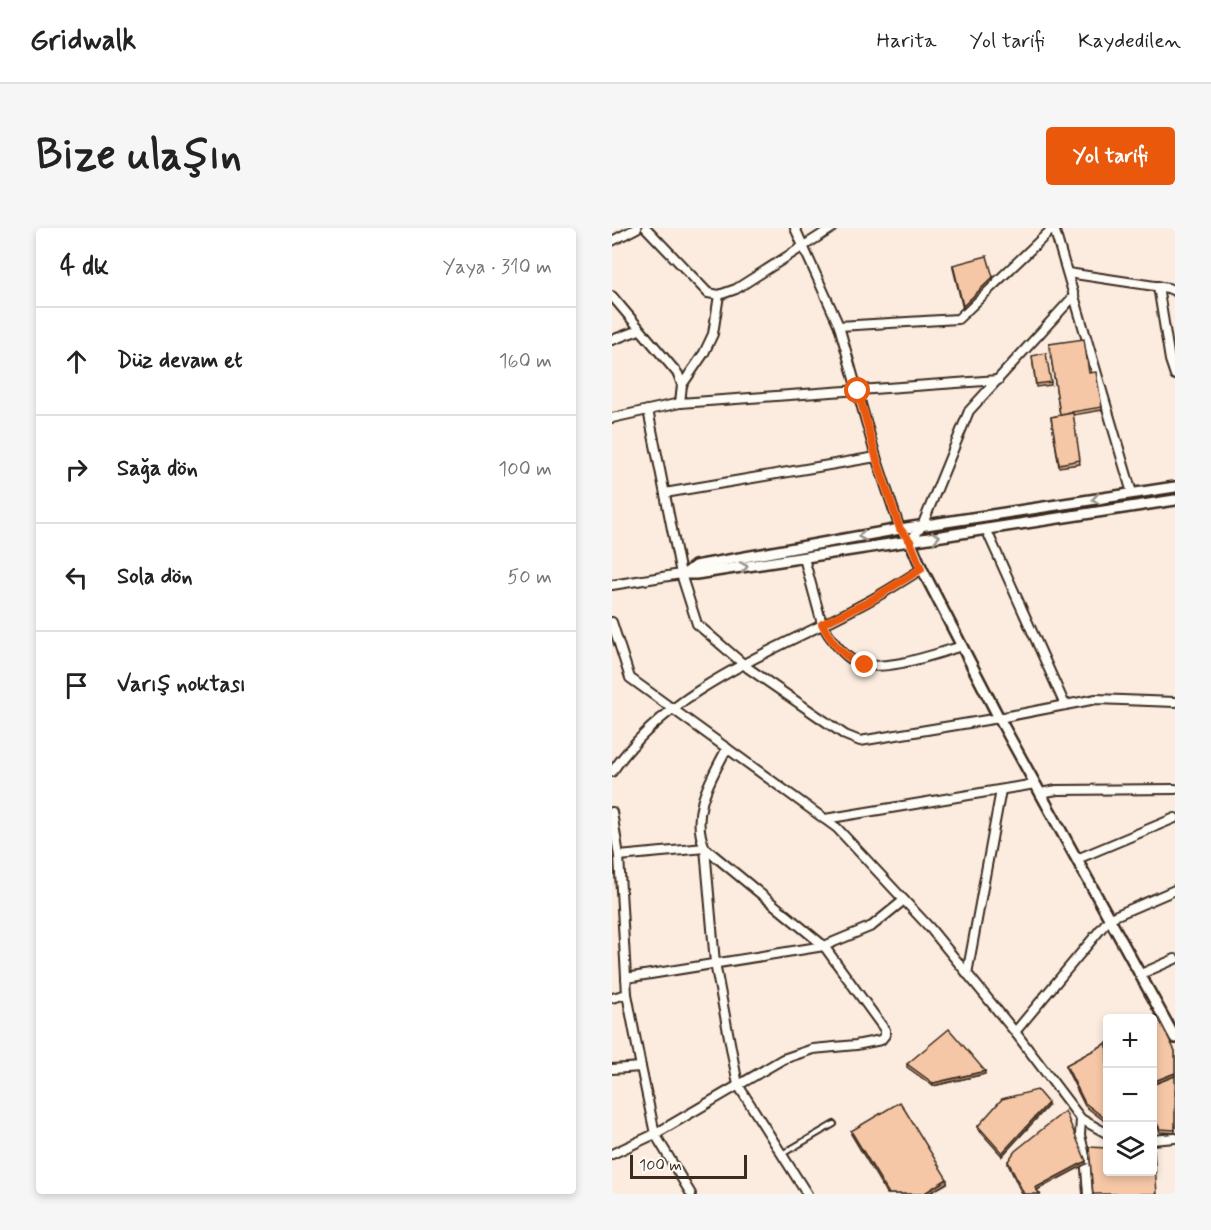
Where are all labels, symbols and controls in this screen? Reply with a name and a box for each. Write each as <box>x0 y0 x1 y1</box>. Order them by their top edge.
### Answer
text: Gridwalk <box>30 23 136 60</box>
text: Harita <box>876 27 937 55</box>
text: Yol tarifi <box>970 27 1045 55</box>
text: Kaydedilen <box>1078 27 1181 55</box>
button: Yol tarifi <box>1046 127 1175 185</box>
text: Bize ulaşın <box>36 129 242 184</box>
text: 4 dk <box>60 250 109 284</box>
text: Yaya · 310 m <box>442 254 552 281</box>
icon: ahead <box>60 345 93 378</box>
text: Düz devam et <box>117 347 242 375</box>
text: 160 m <box>499 348 552 375</box>
route start <box>844 377 870 403</box>
icon: right <box>60 453 93 486</box>
text: Sağa dön <box>117 455 198 483</box>
text: 100 m <box>498 456 552 483</box>
one-way arrow <box>1092 492 1101 504</box>
one-way arrow <box>858 529 868 542</box>
one-way arrow <box>931 531 941 544</box>
icon: left <box>60 561 93 594</box>
one-way arrow <box>738 561 748 574</box>
text: Sola dön <box>117 563 193 591</box>
text: 50 m <box>507 564 552 591</box>
route end <box>851 651 877 677</box>
icon: arrive <box>60 669 93 702</box>
text: Varış noktası <box>117 671 246 699</box>
map controls <box>1103 1014 1157 1176</box>
button: + <box>1103 1014 1157 1068</box>
button: − <box>1103 1068 1157 1122</box>
button: layers <box>1103 1122 1157 1176</box>
scale bar <box>630 1152 747 1180</box>
text: 100 m <box>639 1155 682 1176</box>

